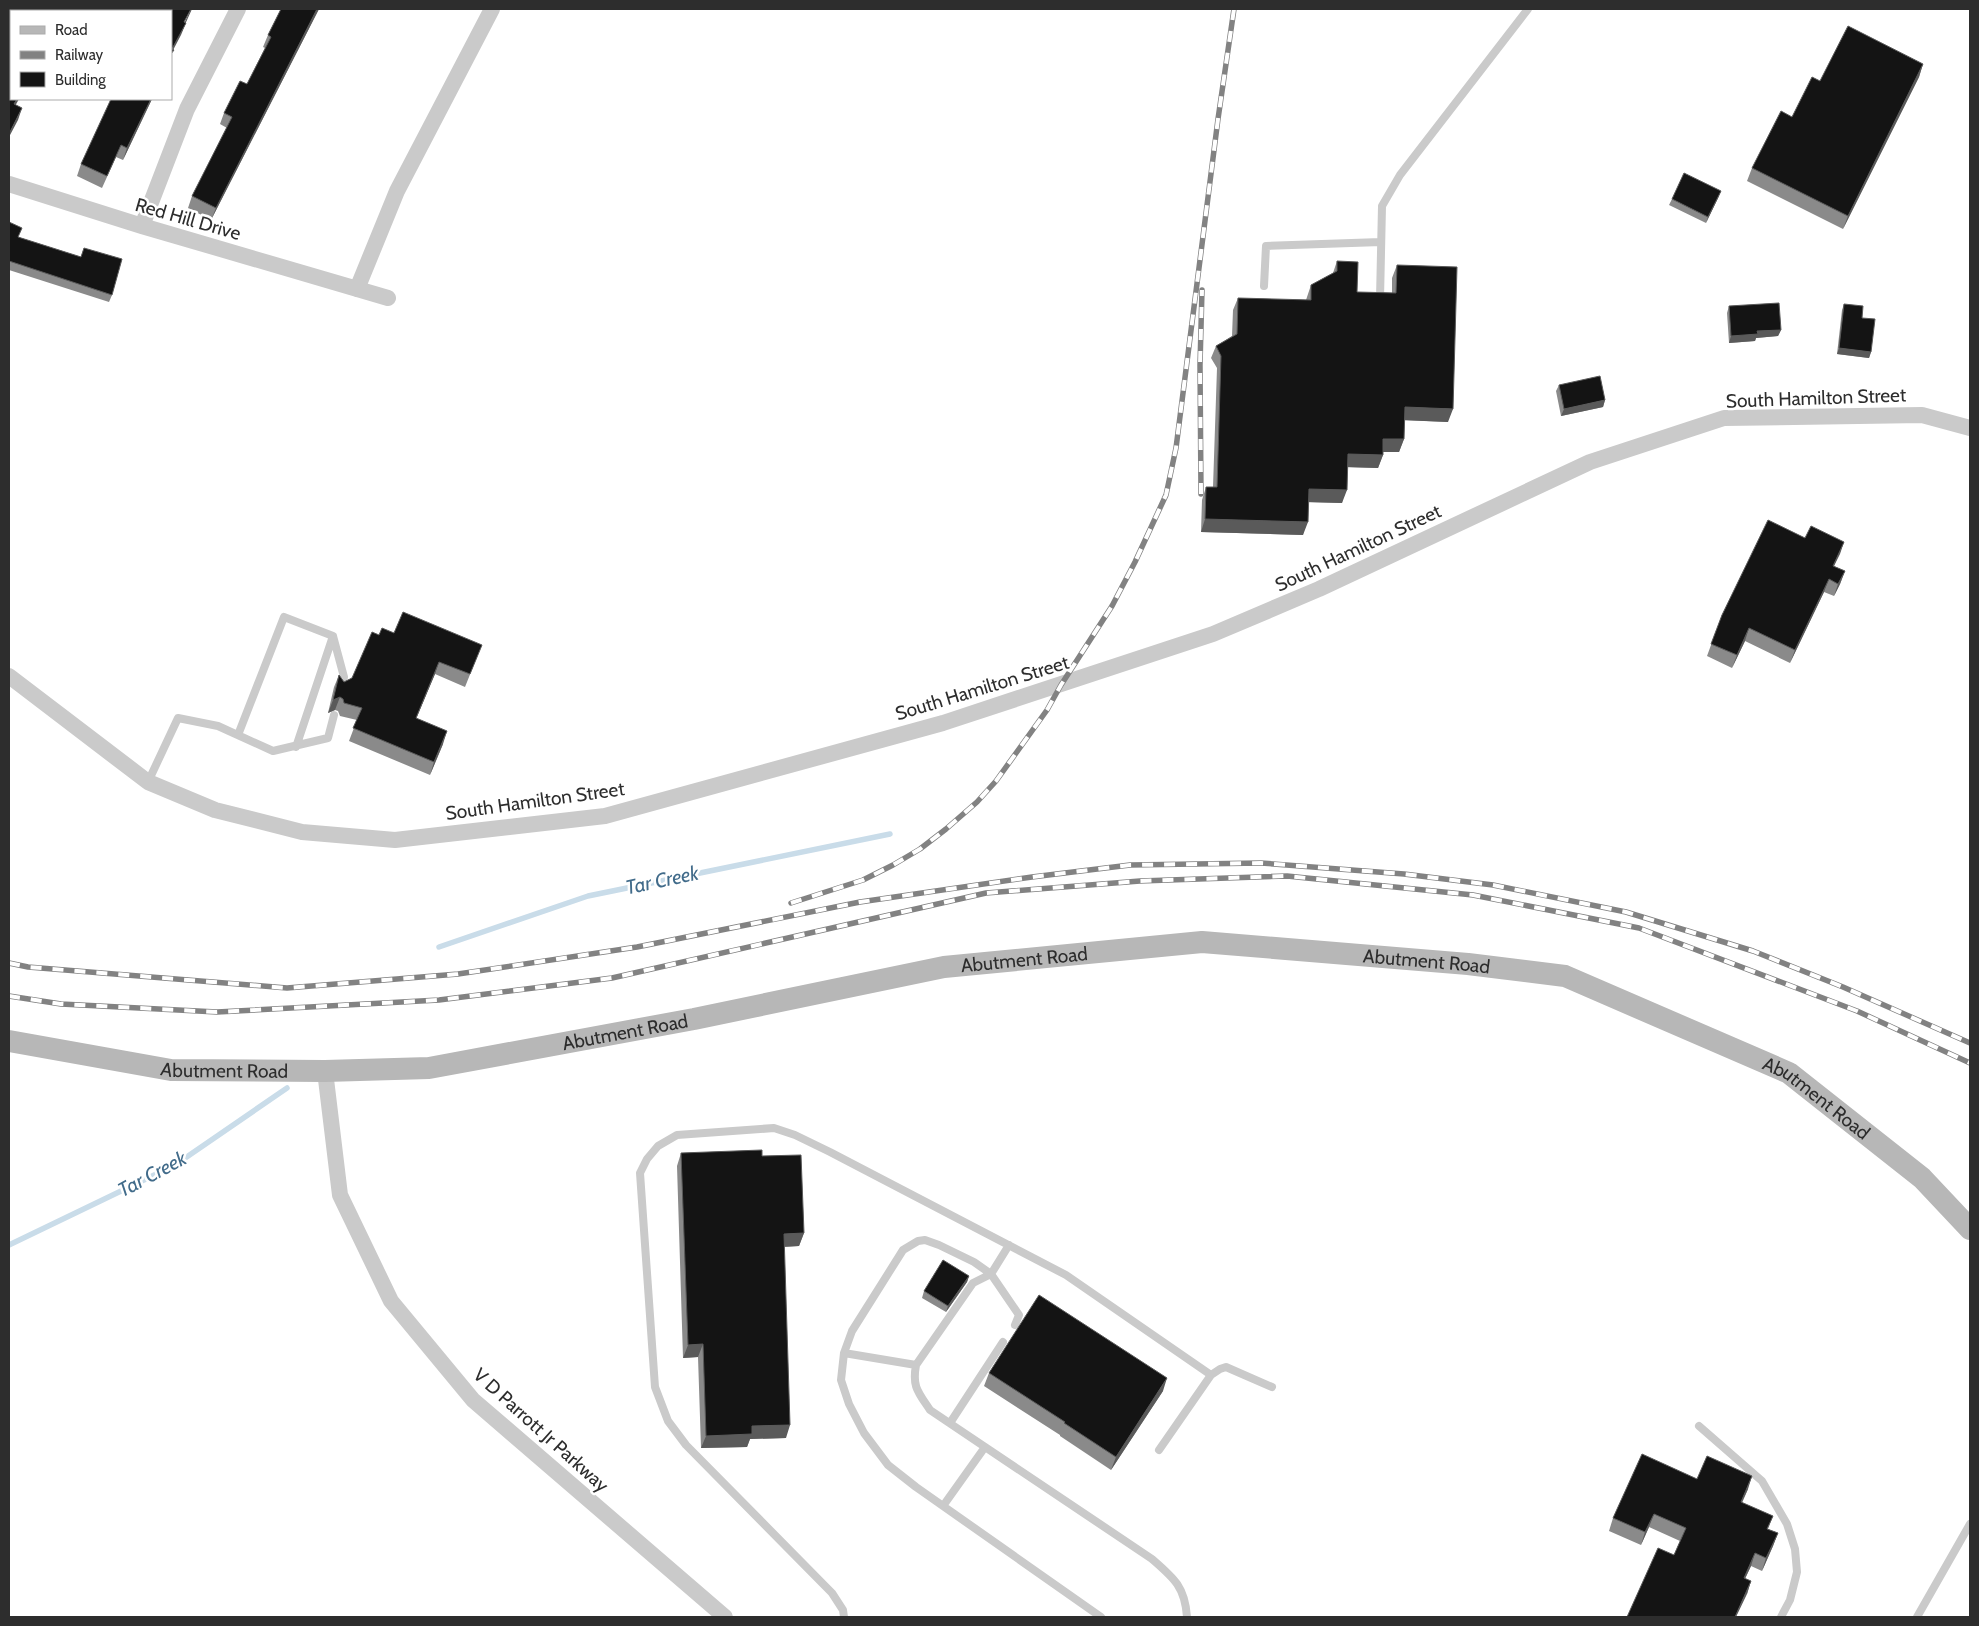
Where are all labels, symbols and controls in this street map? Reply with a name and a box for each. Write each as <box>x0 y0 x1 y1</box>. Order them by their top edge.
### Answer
legend <box>10 10 172 100</box>
text: Road <box>55 21 88 39</box>
text: Railway <box>55 46 104 64</box>
text: Building <box>55 71 106 89</box>
street label: Red Hill Drive <box>133 193 244 245</box>
street label: South Hamilton Street <box>1725 383 1907 413</box>
street label: South Hamilton Street <box>1271 499 1445 597</box>
street label: South Hamilton Street <box>892 650 1072 725</box>
street label: South Hamilton Street <box>444 777 627 825</box>
water label: Tar Creek <box>623 860 702 899</box>
street label: Abutment Road <box>960 942 1089 977</box>
street label: Abutment Road <box>1362 944 1491 978</box>
street label: Abutment Road <box>560 1009 690 1055</box>
street label: Abutment Road <box>1760 1052 1875 1144</box>
street label: Abutment Road <box>159 1057 288 1082</box>
water label: Tar Creek <box>114 1145 192 1202</box>
street label: V D Parrott Jr Parkway <box>469 1363 614 1497</box>

